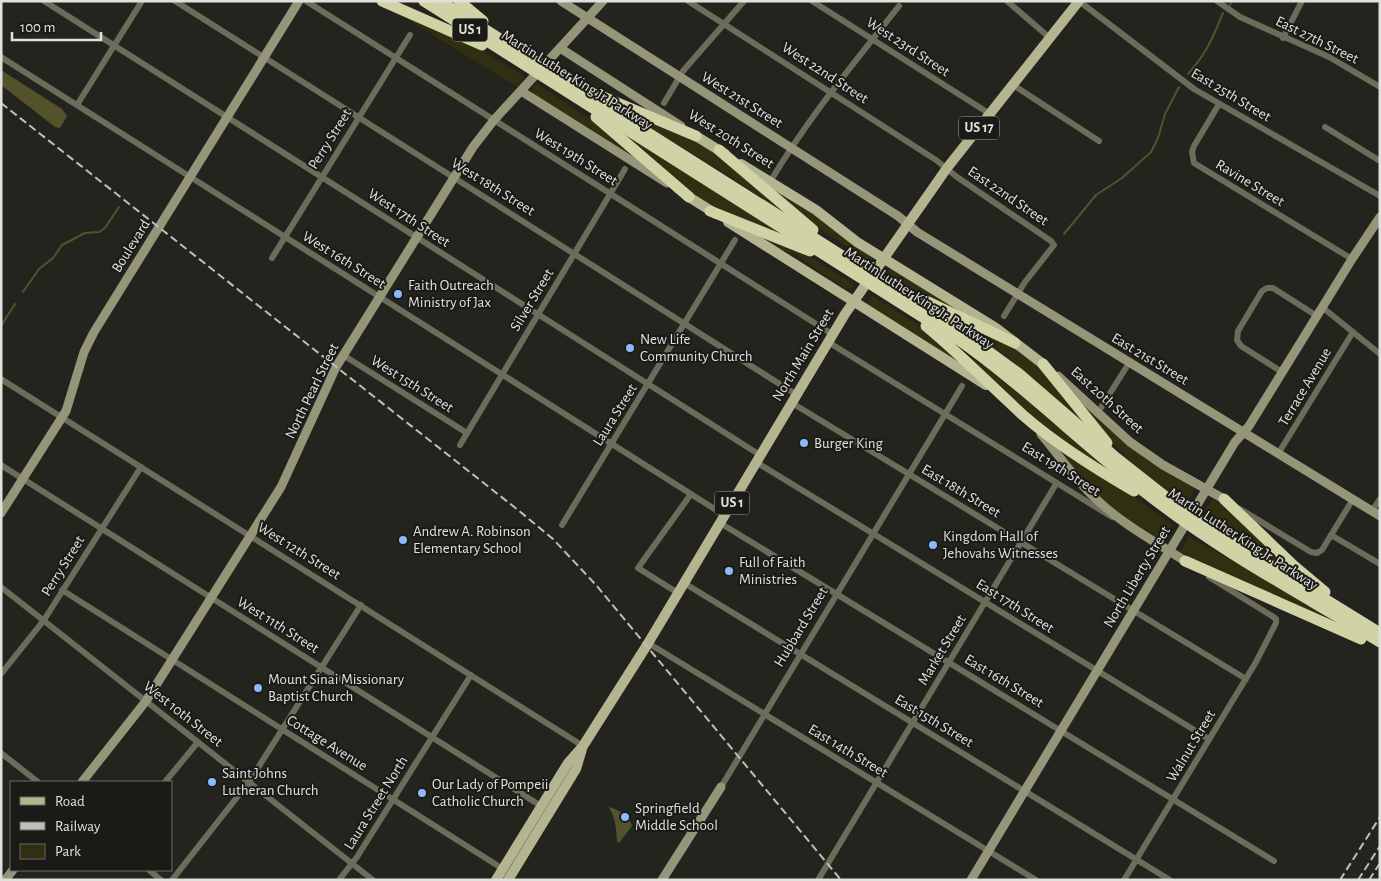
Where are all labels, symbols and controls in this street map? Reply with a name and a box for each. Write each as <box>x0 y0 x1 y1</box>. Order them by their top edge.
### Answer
scale bar <box>12 10 101 42</box>
street label: East 27th Street <box>1273 14 1361 67</box>
street label: West 23rd Street <box>864 15 952 80</box>
road number: US 1 <box>452 18 488 42</box>
text: 100 m <box>20 20 55 35</box>
street label: Martin Luther King Jr. Parkway <box>499 27 656 133</box>
street label: West 22nd Street <box>779 40 871 106</box>
street label: East 25th Street <box>1189 65 1274 125</box>
street label: West 21st Street <box>699 69 785 131</box>
street label: Perry Street <box>306 106 355 172</box>
street label: West 20th Street <box>686 107 777 171</box>
road number: US 17 <box>959 116 999 140</box>
street label: West 19th Street <box>532 125 620 189</box>
street label: West 18th Street <box>449 155 537 219</box>
street label: Ravine Street <box>1213 157 1287 209</box>
street label: East 22nd Street <box>965 164 1051 229</box>
street label: West 17th Street <box>365 186 453 250</box>
street label: Boulevard <box>109 217 153 275</box>
street label: West 16th Street <box>300 228 388 292</box>
street label: Martin Luther King Jr. Parkway <box>842 244 997 352</box>
street label: Silver Street <box>508 266 557 334</box>
place label: Faith Outreach Ministry of Jax <box>408 278 494 310</box>
marker: Faith Outreach Ministry of Jax <box>392 288 404 300</box>
street label: North Main Street <box>770 306 837 404</box>
street label: East 21st Street <box>1109 330 1191 388</box>
place label: New Life Community Church <box>640 332 753 364</box>
street label: North Pearl Street <box>282 341 342 441</box>
marker: New Life Community Church <box>624 342 636 354</box>
street label: Terrace Avenue <box>1276 345 1334 429</box>
street label: West 15th Street <box>368 353 456 415</box>
street label: East 20th Street <box>1068 364 1146 436</box>
street label: Laura Street <box>590 381 640 449</box>
place label: Burger King <box>814 436 884 451</box>
marker: Burger King <box>798 437 810 449</box>
street label: East 19th Street <box>1019 439 1103 499</box>
street label: East 18th Street <box>919 462 1003 521</box>
street label: Martin Luther King Jr. Parkway <box>1166 485 1321 593</box>
road number: US 1 <box>714 492 750 514</box>
street label: West 12th Street <box>255 520 343 583</box>
place label: Andrew A. Robinson Elementary School <box>413 524 531 556</box>
street label: North Liberty Street <box>1101 524 1173 630</box>
place label: Kingdom Hall of Jehovahs Witnesses <box>943 529 1058 561</box>
street label: Perry Street <box>39 533 88 599</box>
marker: Andrew A. Robinson Elementary School <box>397 534 409 546</box>
marker: Kingdom Hall of Jehovahs Witnesses <box>927 539 939 551</box>
place label: Full of Faith Ministries <box>739 555 806 587</box>
marker: Full of Faith Ministries <box>723 565 735 577</box>
street label: East 17th Street <box>974 576 1057 636</box>
street label: Hubbard Street <box>771 584 831 670</box>
street label: West 11th Street <box>235 594 322 656</box>
street label: Market Street <box>915 612 969 688</box>
street label: East 16th Street <box>962 652 1046 711</box>
place label: Mount Sinai Missionary Baptist Church <box>268 672 405 704</box>
street label: West 10th Street <box>141 679 226 750</box>
marker: Mount Sinai Missionary Baptist Church <box>252 682 264 694</box>
street label: East 15th Street <box>892 692 976 750</box>
street label: Walnut Street <box>1164 707 1218 785</box>
street label: Cottage Avenue <box>284 712 370 774</box>
street label: East 14th Street <box>806 722 890 781</box>
street label: Laura Street North <box>341 754 411 852</box>
place label: Saint Johns Lutheran Church <box>222 766 319 798</box>
marker: Saint Johns Lutheran Church <box>206 776 218 788</box>
place label: Our Lady of Pompeii Catholic Church <box>432 777 548 809</box>
legend <box>10 781 172 871</box>
marker: Our Lady of Pompeii Catholic Church <box>416 787 428 799</box>
text: Road <box>55 794 85 809</box>
place label: Springfield Middle School <box>635 801 718 833</box>
marker: Springfield Middle School <box>619 811 631 823</box>
text: Railway <box>55 819 101 834</box>
text: Park <box>55 844 81 859</box>

